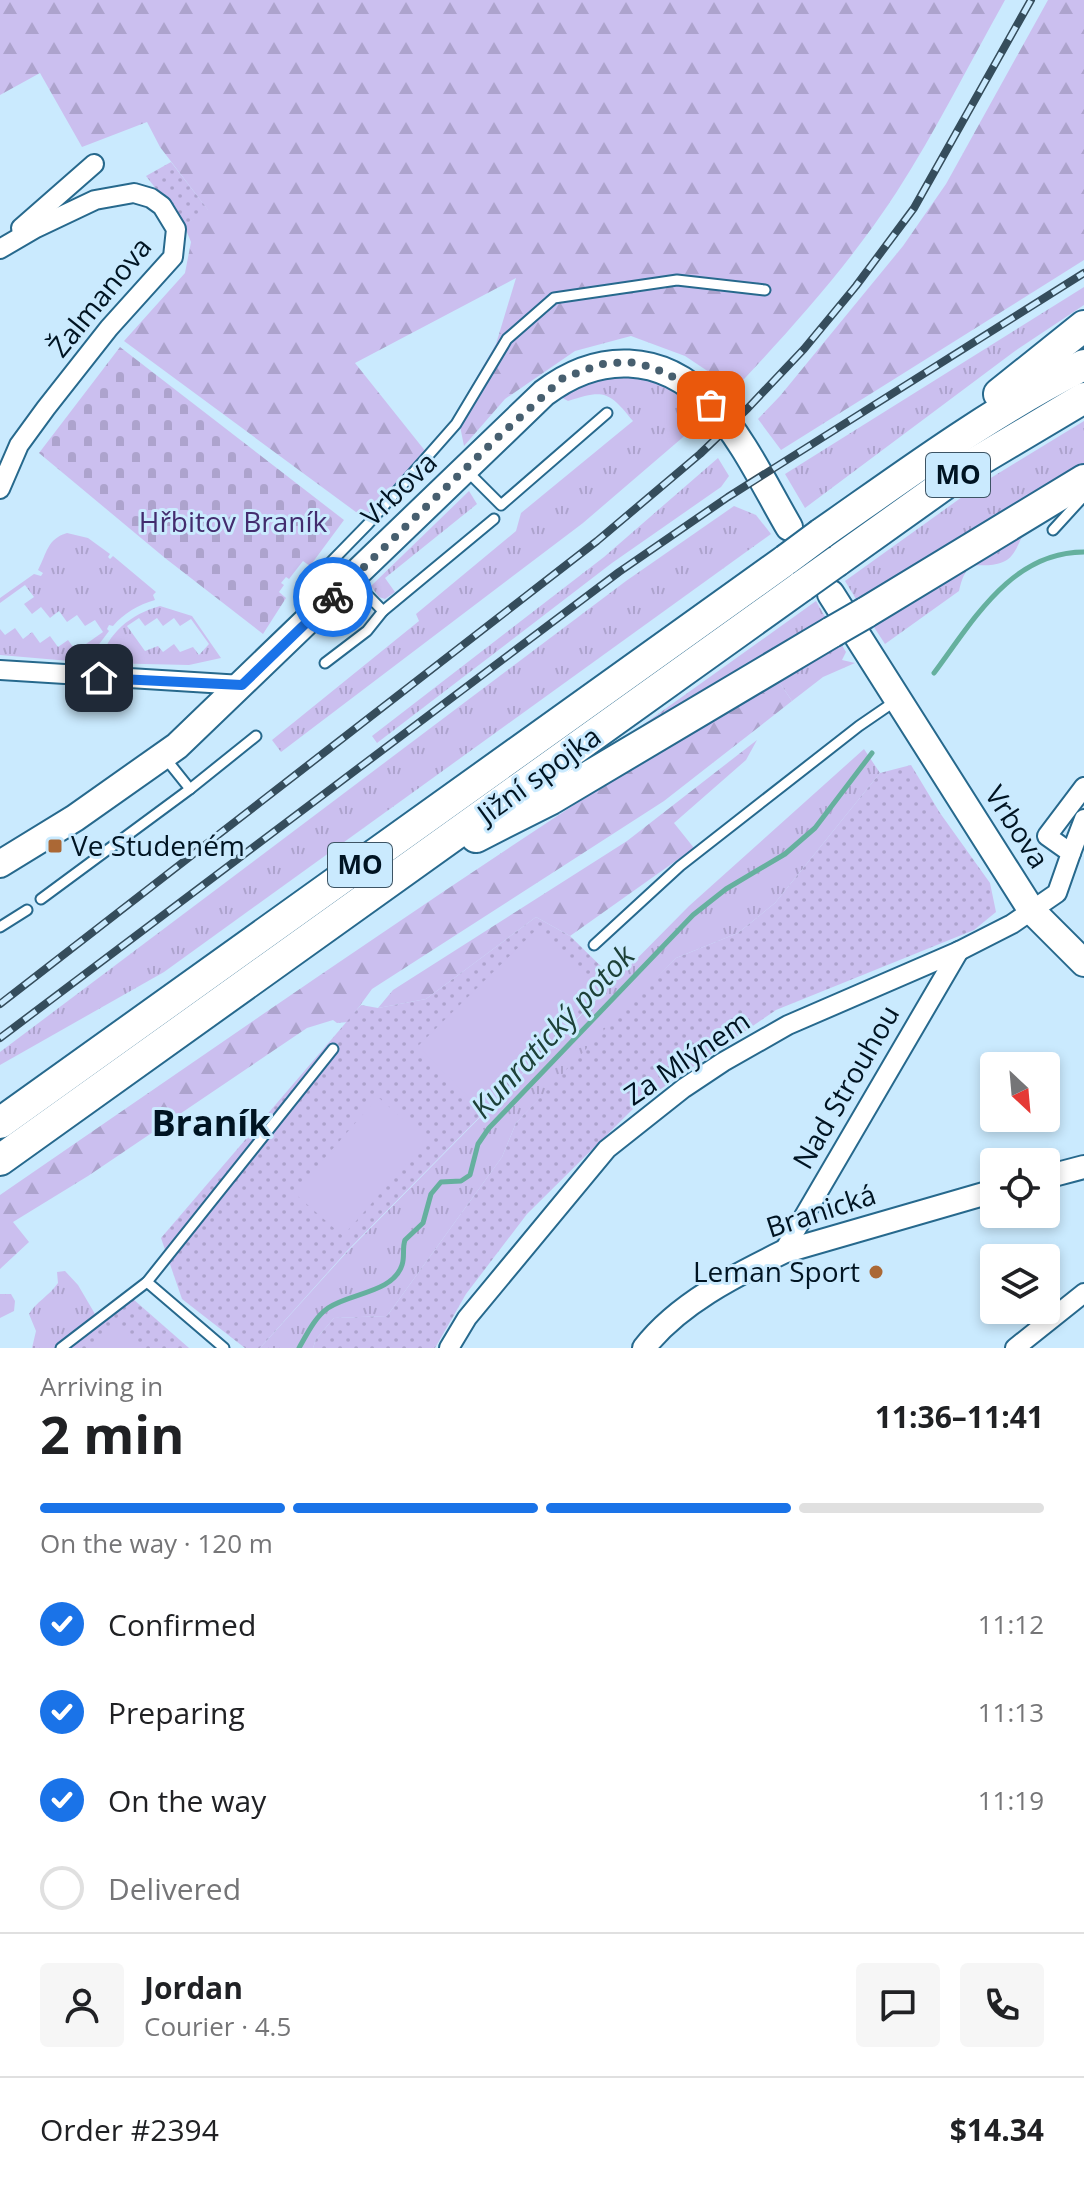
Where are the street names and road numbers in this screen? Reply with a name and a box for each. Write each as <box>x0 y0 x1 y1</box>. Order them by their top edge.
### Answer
street label: Žalmanova <box>39 229 159 364</box>
street label: Vrbova <box>352 443 444 534</box>
road number: MO <box>926 453 990 497</box>
street label: Jižní spojka <box>467 717 608 834</box>
street label: Vrbova <box>977 778 1059 875</box>
road number: MO <box>328 843 392 887</box>
street label: Nad Strouhou <box>783 998 907 1175</box>
street label: Za Mlýnem <box>616 1001 757 1113</box>
street label: Branická <box>761 1175 880 1246</box>

